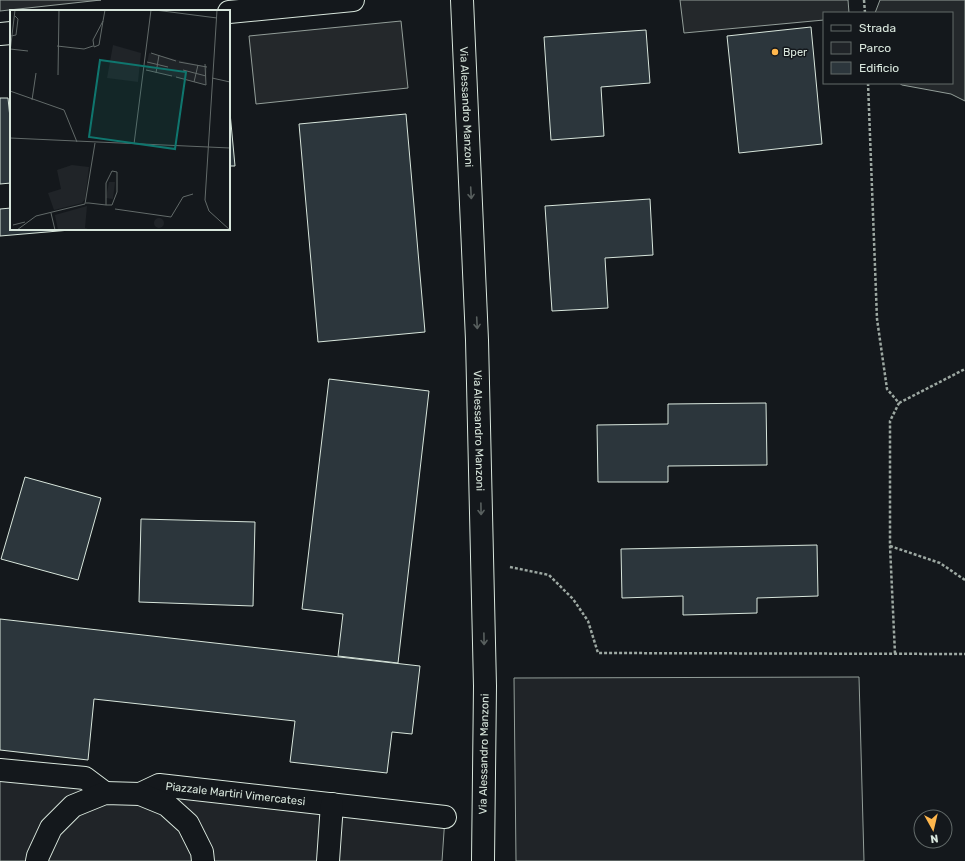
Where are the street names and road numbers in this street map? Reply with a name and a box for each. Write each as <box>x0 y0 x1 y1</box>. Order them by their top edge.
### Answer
street label: Via Alessandro Manzoni <box>458 46 476 168</box>
street label: Via Alessandro Manzoni <box>471 370 487 491</box>
street label: Via Alessandro Manzoni <box>476 694 492 814</box>
street label: Piazzale Martiri Vimercatesi <box>165 779 306 808</box>

